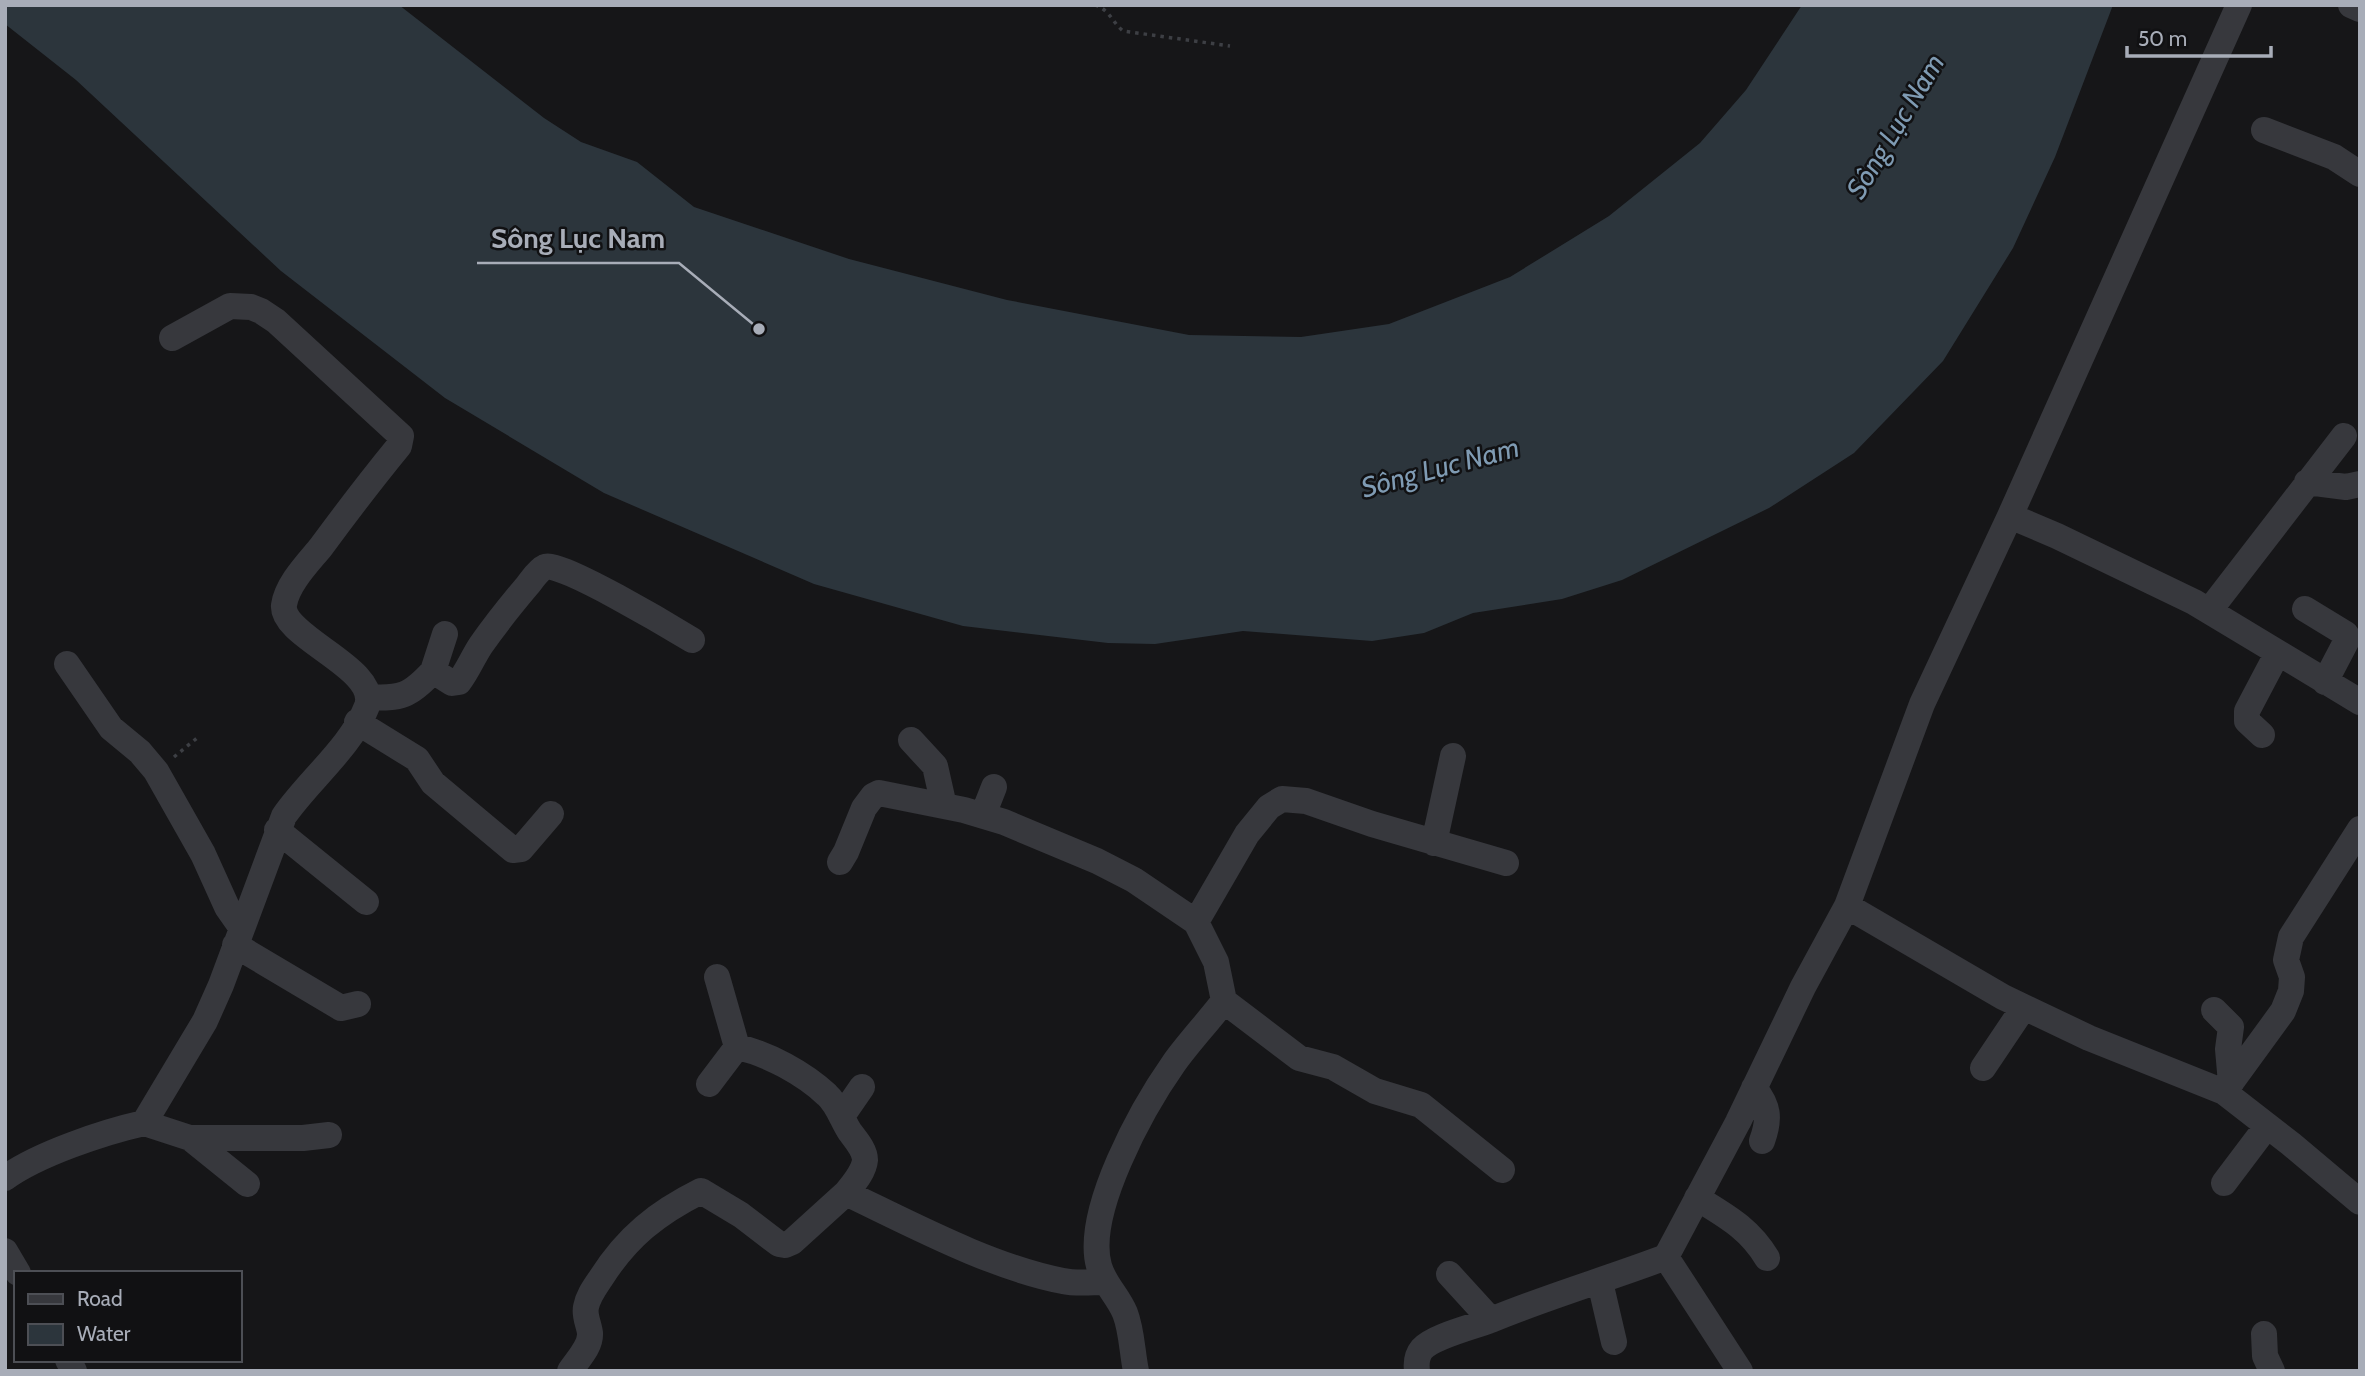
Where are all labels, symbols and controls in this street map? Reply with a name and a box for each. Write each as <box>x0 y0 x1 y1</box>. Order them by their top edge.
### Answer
scale bar <box>2127 14 2270 58</box>
text: 50 m <box>2138 26 2187 51</box>
water label: Sông Lục Nam <box>1839 48 1951 204</box>
callout: Sông Lục Nam <box>477 214 679 263</box>
text: Sông Lục Nam <box>491 221 665 255</box>
water label: Sông Lục Nam <box>1357 430 1523 504</box>
legend <box>14 1271 242 1362</box>
text: Road <box>77 1286 123 1311</box>
text: Water <box>77 1321 131 1346</box>

